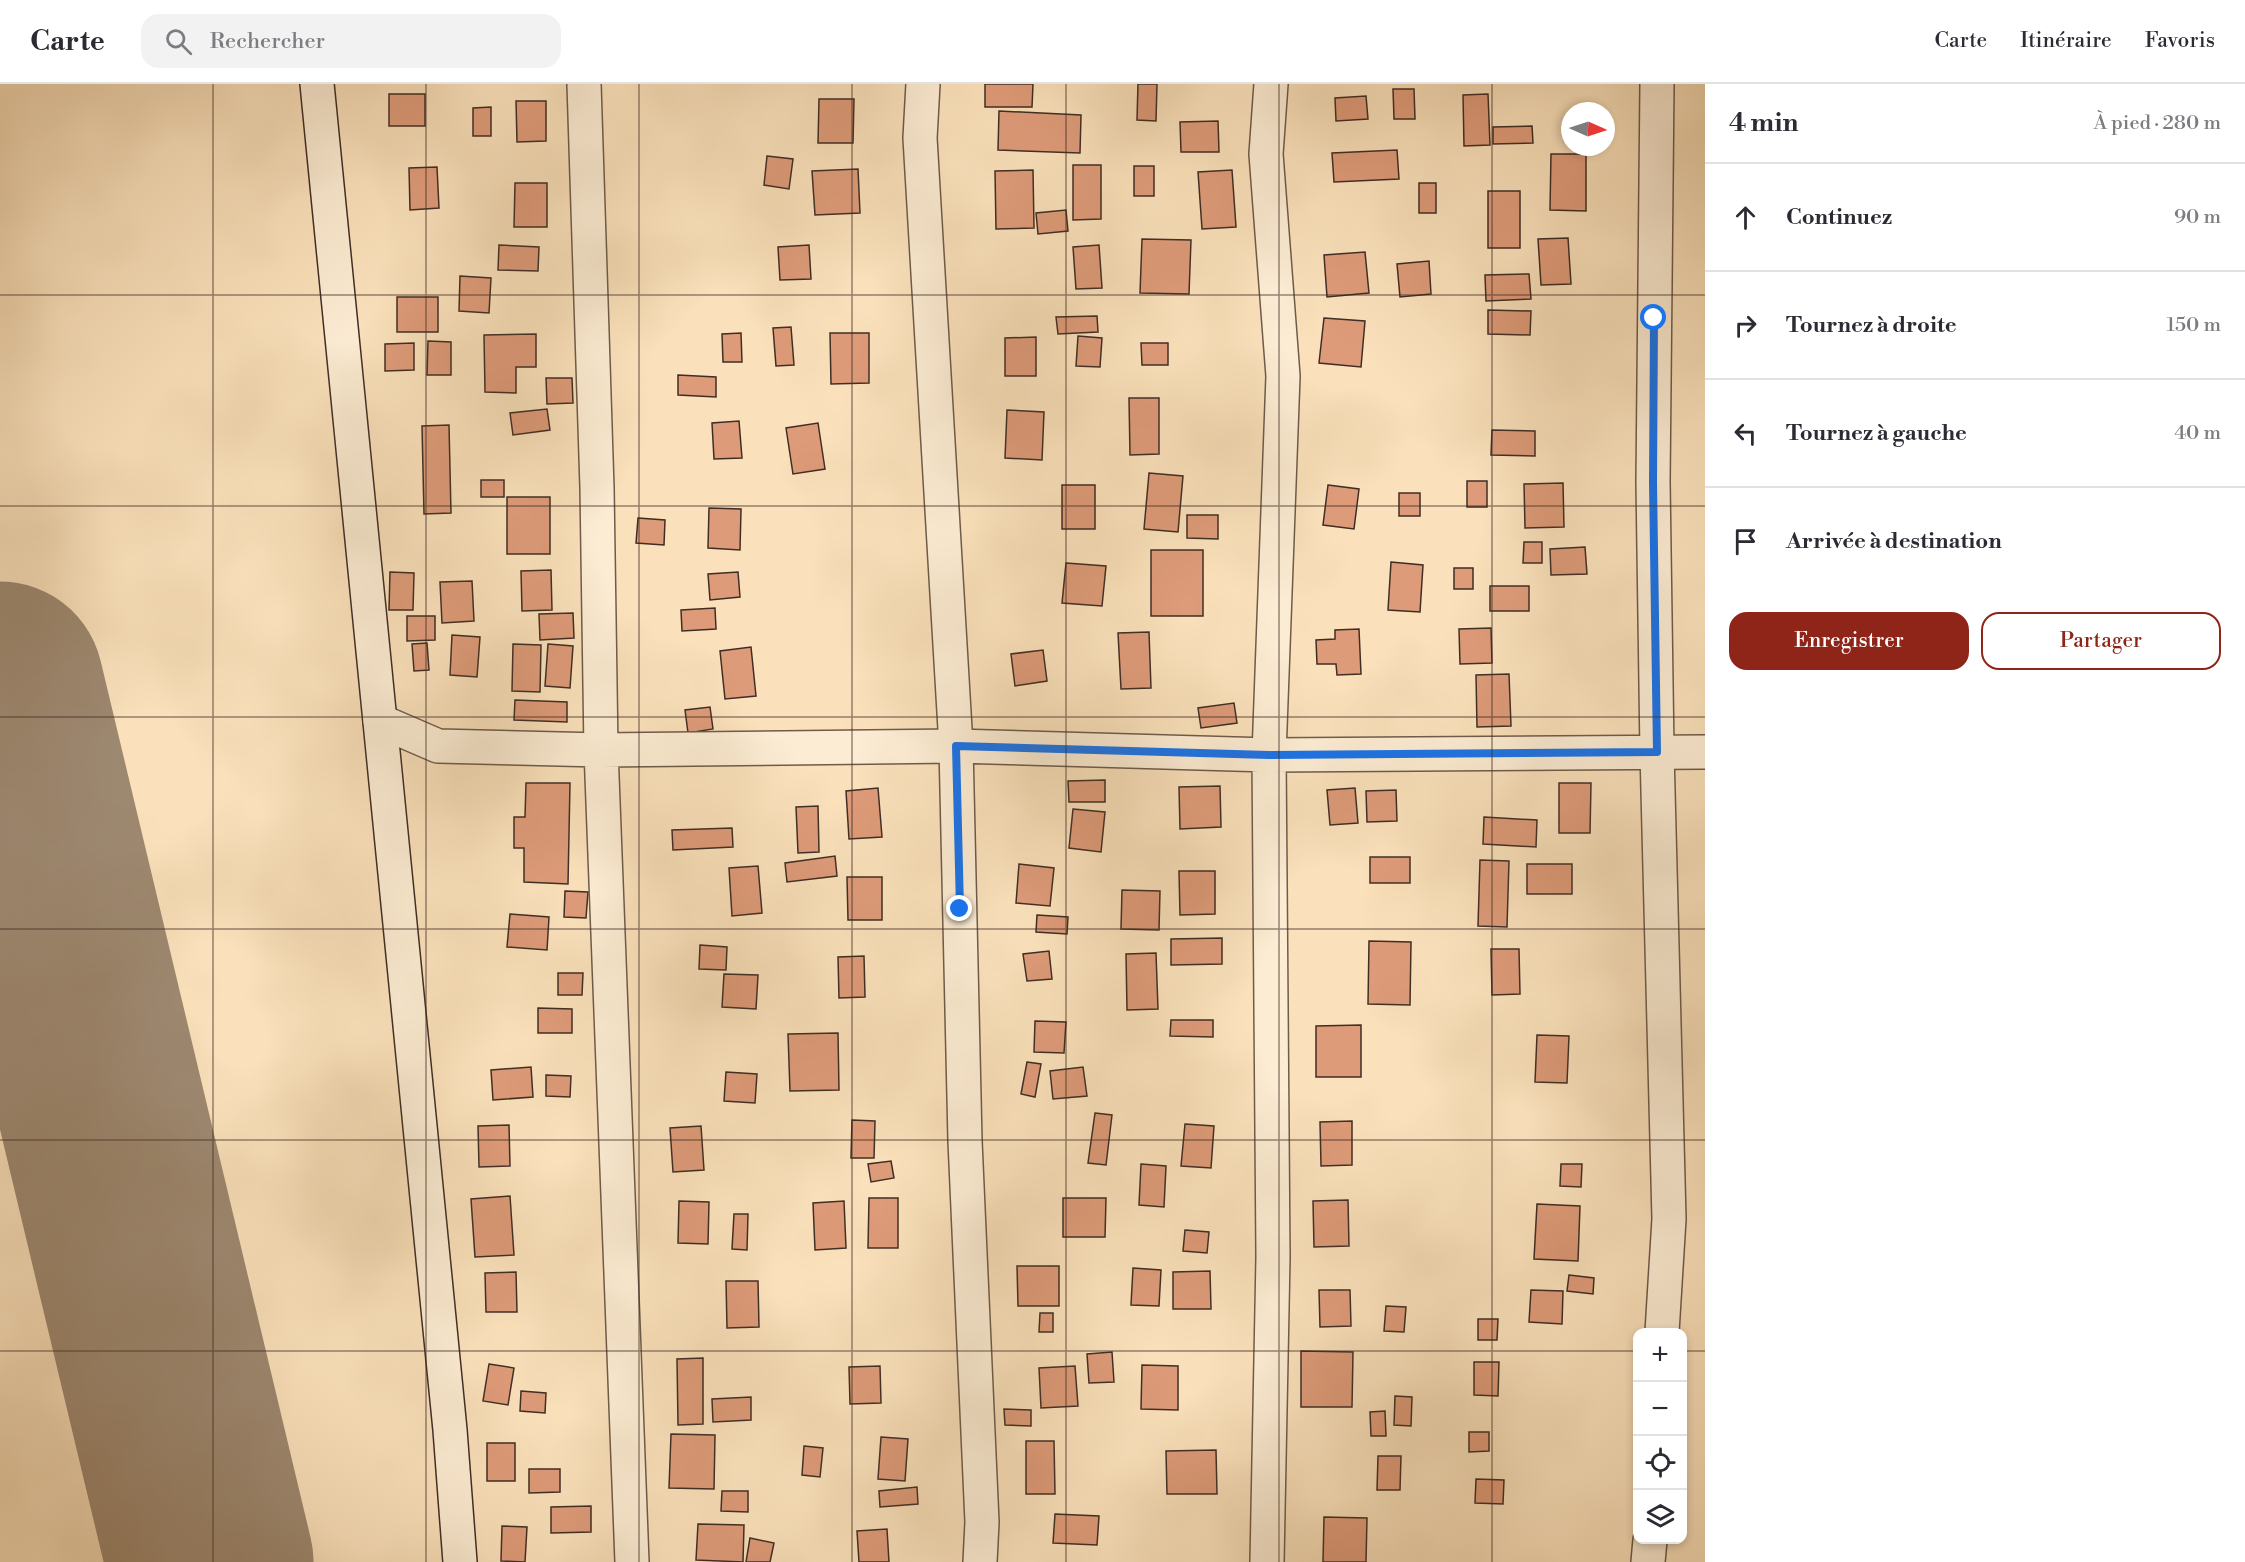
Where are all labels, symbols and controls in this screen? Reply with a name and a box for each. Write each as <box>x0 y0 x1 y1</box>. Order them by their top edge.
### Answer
search box <box>141 14 561 68</box>
text: Carte <box>30 24 105 59</box>
icon: search <box>162 25 195 58</box>
text: Rechercher <box>210 28 325 55</box>
text: Carte <box>1935 28 1987 54</box>
text: Itinéraire <box>2020 28 2112 54</box>
text: Favoris <box>2145 28 2215 54</box>
north arrow <box>1561 102 1615 156</box>
text: 4 min <box>1729 107 1799 139</box>
text: À pied · 280 m <box>2093 111 2221 136</box>
icon: ahead <box>1729 201 1762 234</box>
text: Continuez <box>1786 204 1892 231</box>
text: 90 m <box>2174 205 2221 230</box>
route start <box>1640 304 1666 330</box>
icon: right <box>1729 309 1762 342</box>
text: Tournez à droite <box>1786 312 1957 339</box>
text: 150 m <box>2166 313 2221 338</box>
icon: left <box>1729 417 1762 450</box>
text: Tournez à gauche <box>1786 420 1967 447</box>
text: 40 m <box>2174 421 2221 446</box>
icon: arrive <box>1729 525 1762 558</box>
text: Arrivée à destination <box>1786 528 2002 555</box>
button: Enregistrer <box>1729 612 1969 670</box>
button: Partager <box>1981 612 2221 670</box>
route end <box>946 895 972 921</box>
map controls <box>1633 1328 1687 1544</box>
button: + <box>1633 1328 1687 1382</box>
button: − <box>1633 1382 1687 1436</box>
button: locate <box>1633 1436 1687 1490</box>
button: layers <box>1633 1490 1687 1544</box>

